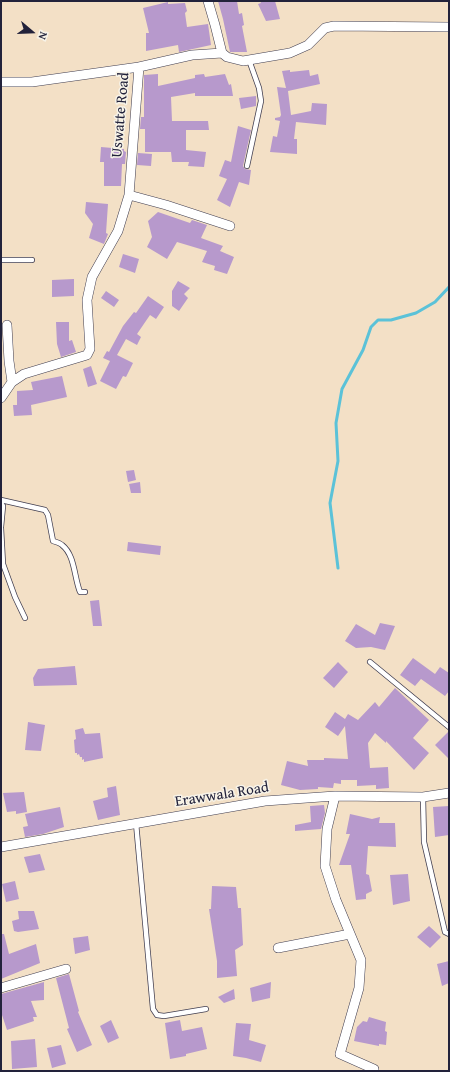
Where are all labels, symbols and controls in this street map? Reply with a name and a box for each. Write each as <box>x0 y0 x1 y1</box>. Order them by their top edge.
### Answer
north arrow <box>12 12 52 52</box>
text: N <box>35 30 52 42</box>
street label: Uswatte Road <box>108 72 134 158</box>
street label: Erawwala Road <box>174 779 270 811</box>

